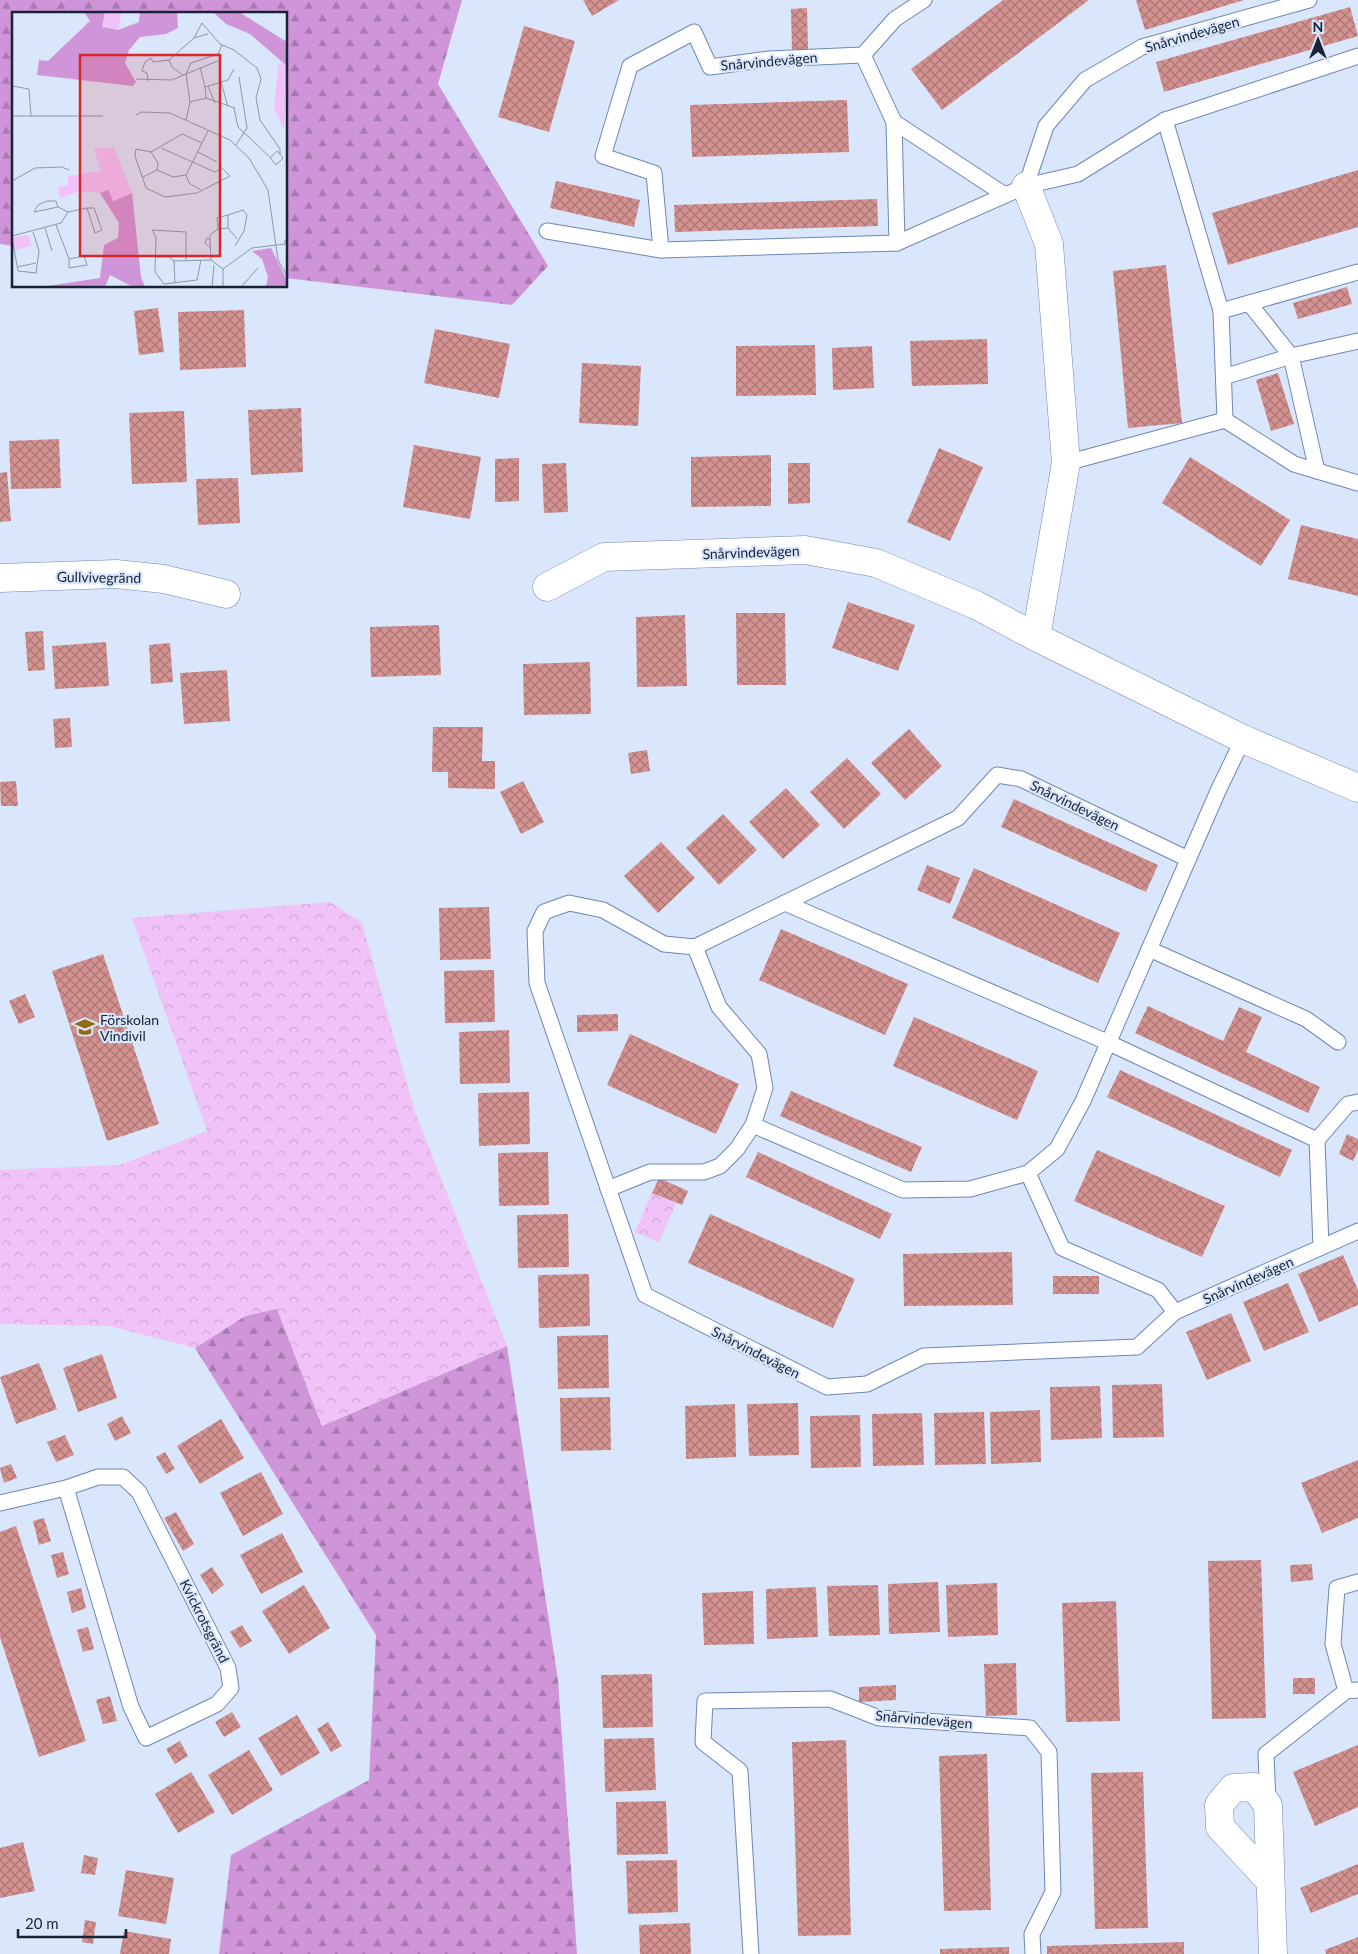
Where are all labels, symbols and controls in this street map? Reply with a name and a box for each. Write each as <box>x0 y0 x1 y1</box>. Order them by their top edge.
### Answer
inset map <box>12 12 288 288</box>
street label: Snårvindevägen <box>1143 12 1241 56</box>
north arrow <box>1293 15 1343 65</box>
text: N <box>1313 18 1323 35</box>
street label: Snårvindevägen <box>720 48 818 74</box>
street label: Snårvindevägen <box>702 542 800 562</box>
street label: Gullvivegränd <box>57 568 141 586</box>
street label: Snårvindevägen <box>1028 776 1122 834</box>
place label: Förskolan Vindivil <box>100 1011 159 1044</box>
school or university icon: Förskolan Vindivil <box>74 1016 96 1038</box>
street label: Snårvindevägen <box>1200 1252 1296 1308</box>
street label: Snårvindevägen <box>709 1322 803 1382</box>
street label: Kvickrotsgränd <box>177 1576 233 1666</box>
street label: Snårvindevägen <box>875 1706 973 1732</box>
scale bar <box>18 1906 125 1938</box>
text: 20 m <box>25 1914 59 1932</box>

